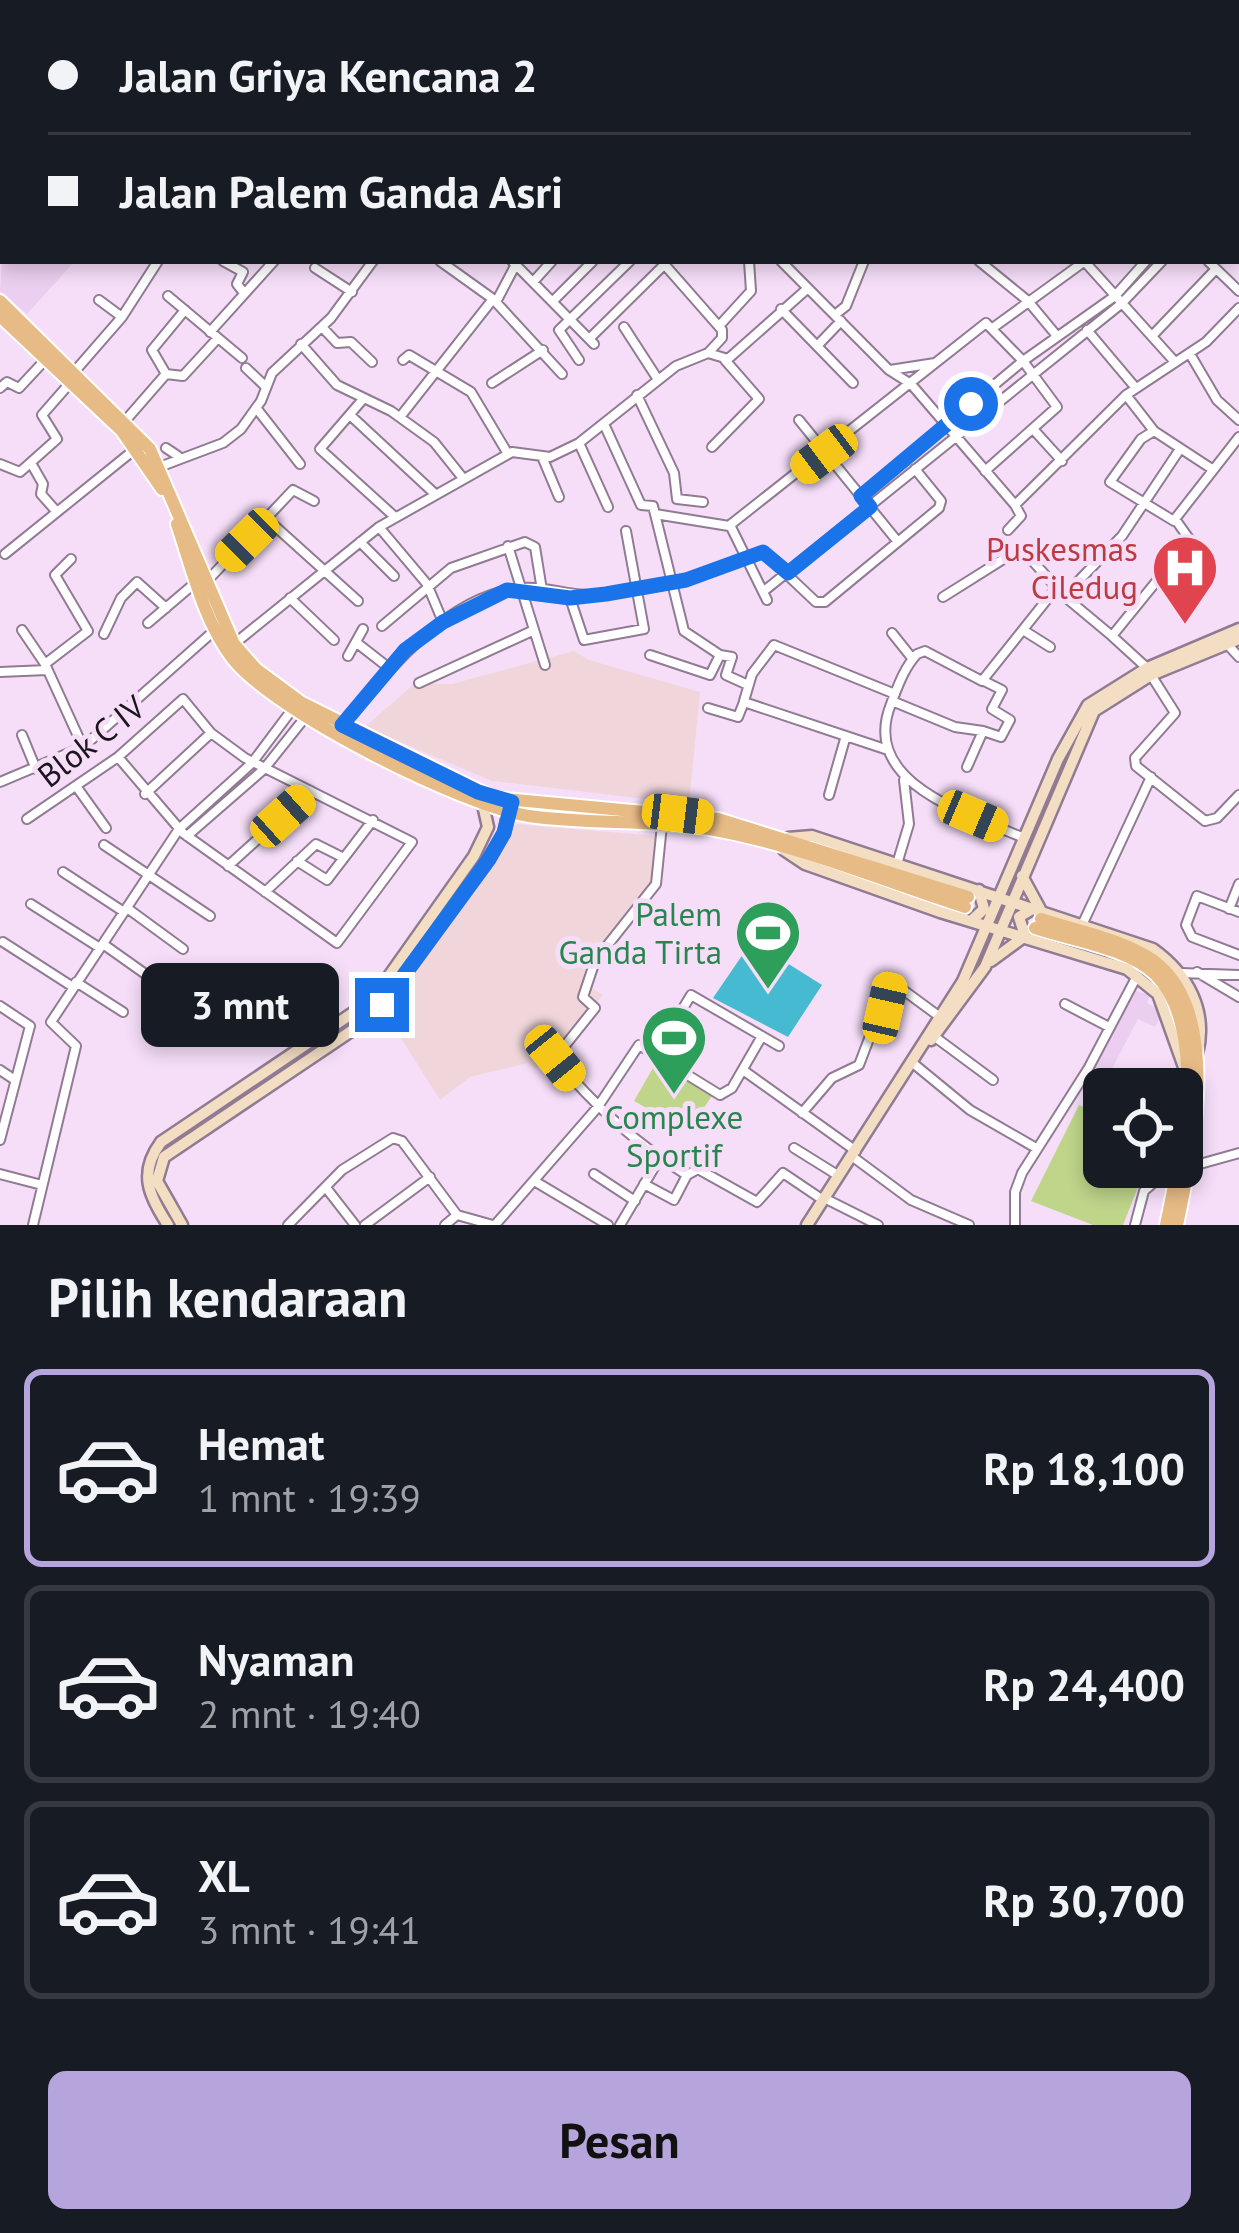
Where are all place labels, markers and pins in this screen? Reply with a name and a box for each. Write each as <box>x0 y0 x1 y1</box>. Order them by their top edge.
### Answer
place label: Puskesmas Ciledug <box>986 527 1138 608</box>
hospital icon: Puskesmas Ciledug <box>1150 533 1220 627</box>
place label: Palem Ganda Tirta <box>559 892 722 973</box>
sports icon: Palem Ganda Tirta <box>733 898 803 992</box>
sports icon: Complexe Sportif <box>639 1003 709 1097</box>
place label: Complexe Sportif <box>605 1095 743 1176</box>

